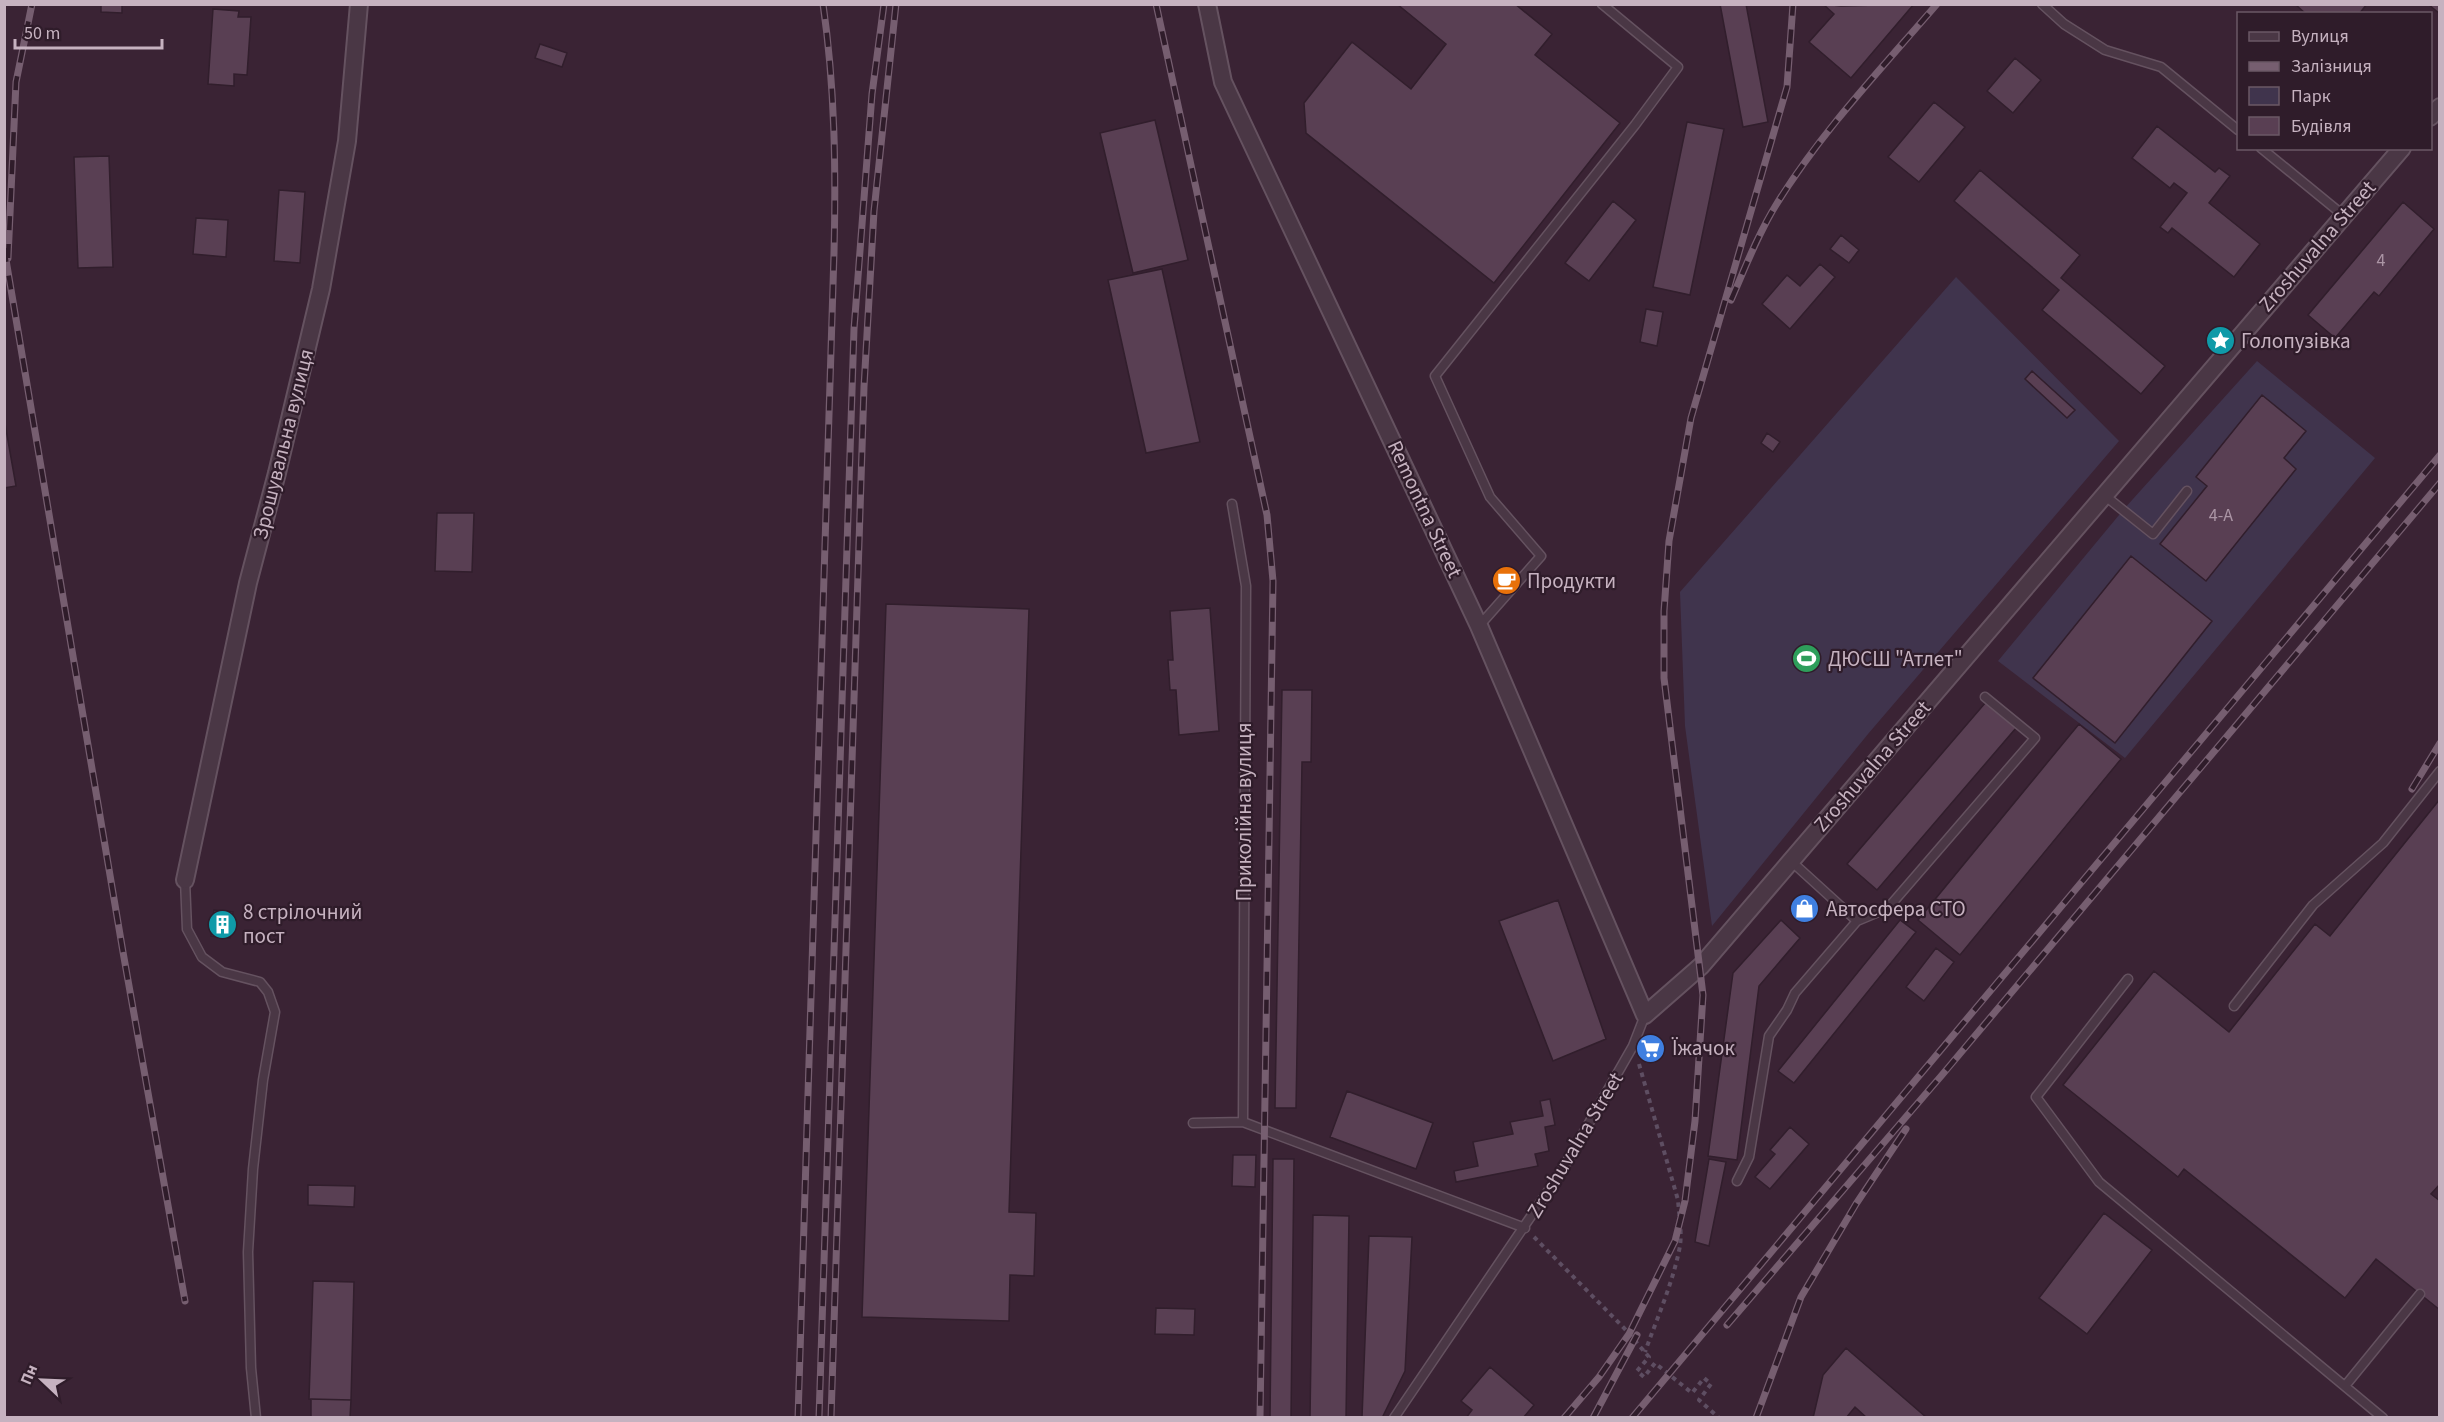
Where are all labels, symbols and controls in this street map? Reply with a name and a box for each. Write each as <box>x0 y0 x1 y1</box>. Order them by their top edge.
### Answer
scale bar <box>15 12 162 50</box>
legend <box>2237 12 2432 150</box>
text: 50 m <box>24 21 60 46</box>
text: Вулиця <box>2291 24 2349 49</box>
text: Залізниця <box>2291 54 2372 79</box>
text: Парк <box>2291 84 2331 109</box>
text: Будівля <box>2291 114 2351 139</box>
street label: Zroshuvalna Street <box>2251 174 2383 318</box>
house number: 4 <box>2377 248 2386 273</box>
place icon: Голопузівка <box>2204 325 2236 357</box>
place label: Голопузівка <box>2241 326 2350 356</box>
street label: Зрошувальна вулиця <box>245 346 321 542</box>
street label: Remontna Street <box>1380 435 1470 583</box>
house number: 4-А <box>2209 503 2233 528</box>
cafe icon: Продукти <box>1490 565 1522 597</box>
place label: Продукти <box>1527 566 1616 596</box>
sports icon: ДЮСШ "Атлет" <box>1791 643 1823 675</box>
place label: ДЮСШ "Атлет" <box>1828 644 1963 674</box>
street label: Zroshuvalna Street <box>1806 694 1938 838</box>
street label: Приколійна вулиця <box>1229 722 1259 902</box>
shop icon: Автосфера СТО <box>1789 893 1821 925</box>
place label: Автосфера СТО <box>1826 894 1966 924</box>
place label: 8 стрілочний пост <box>243 897 362 951</box>
building icon: 8 стрілочний пост <box>206 908 238 940</box>
supermarket icon: Їжачок <box>1635 1032 1667 1064</box>
place label: Їжачок <box>1671 1033 1735 1063</box>
street label: Zroshuvalna Street <box>1519 1066 1631 1224</box>
north arrow <box>12 1350 72 1410</box>
text: Пн <box>15 1361 43 1388</box>

